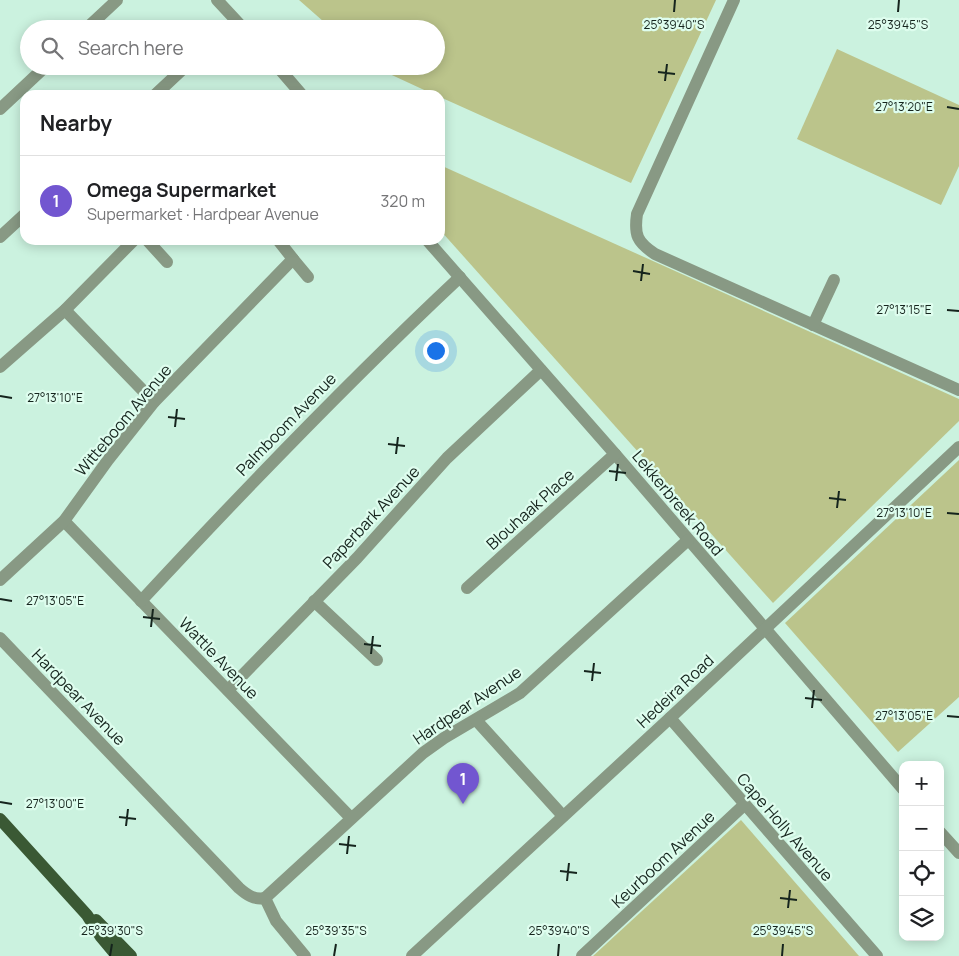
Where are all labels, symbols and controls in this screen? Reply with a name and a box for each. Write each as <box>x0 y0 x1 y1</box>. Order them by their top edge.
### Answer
text: 25°39'40"S <box>644 16 704 33</box>
text: 25°39'45"S <box>868 16 928 33</box>
search box <box>20 20 445 75</box>
icon: search <box>38 34 66 62</box>
text: Search here <box>78 35 184 61</box>
text: 27°13'20"E <box>875 98 933 115</box>
text: Nearby <box>40 109 112 137</box>
text: Omega Supermarket <box>87 177 276 203</box>
text: 1 <box>52 190 60 212</box>
text: 320 m <box>381 190 425 212</box>
text: Supermarket · Hardpear Avenue <box>87 203 319 225</box>
text: 27°13'15"E <box>876 301 932 318</box>
your location <box>423 338 449 364</box>
street label: Witteboom Avenue <box>70 359 176 481</box>
street label: Palmboom Avenue <box>231 368 341 480</box>
text: 27°13'10"E <box>27 389 83 406</box>
street label: Lekkerbreek Road <box>627 446 729 560</box>
street label: Paperbark Avenue <box>318 461 424 573</box>
street label: Blouhaak Place <box>481 464 579 554</box>
text: 27°13'10"E <box>876 504 932 521</box>
text: 27°13'05"E <box>26 592 84 609</box>
street label: Wattle Avenue <box>174 612 264 704</box>
street label: Hardpear Avenue <box>27 644 131 750</box>
street label: Hedeira Road <box>632 649 718 733</box>
street label: Hardpear Avenue <box>409 661 525 749</box>
text: 27°13'05"E <box>875 707 933 724</box>
map controls <box>899 761 944 941</box>
button: + <box>899 761 944 806</box>
pin: 1 <box>447 763 479 804</box>
street label: Cape Holly Avenue <box>732 768 838 886</box>
text: 27°13'00"E <box>26 795 84 812</box>
street label: Keurboom Avenue <box>607 805 719 913</box>
button: − <box>899 806 944 851</box>
button: locate <box>899 851 944 896</box>
button: layers <box>899 896 944 941</box>
text: 25°39'30"S <box>81 922 143 939</box>
text: 25°39'35"S <box>305 922 367 939</box>
text: 25°39'40"S <box>529 922 589 939</box>
text: 25°39'45"S <box>753 922 813 939</box>

